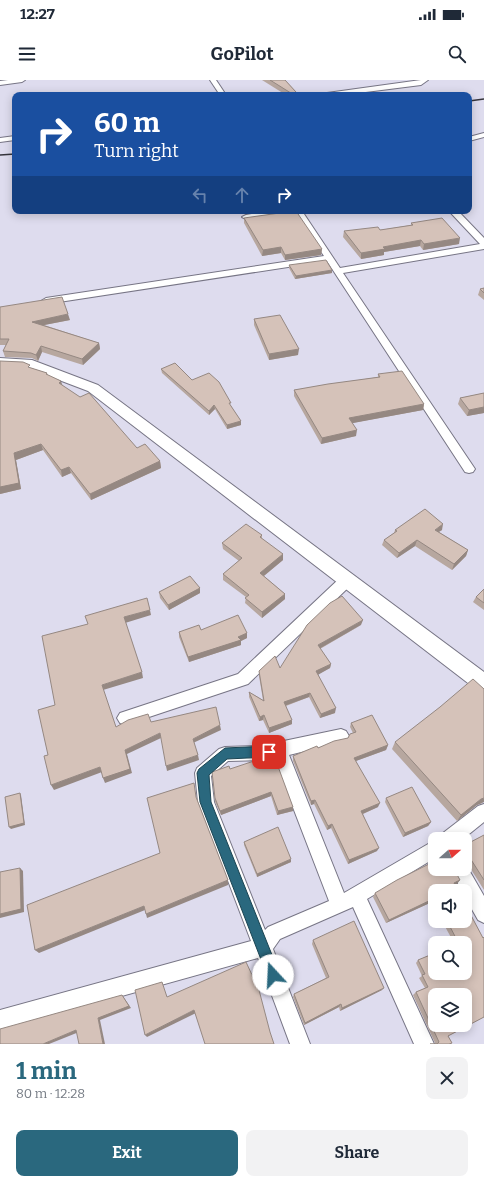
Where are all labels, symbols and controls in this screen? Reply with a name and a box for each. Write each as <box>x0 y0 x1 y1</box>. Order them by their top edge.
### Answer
text: 12:27 <box>20 5 55 23</box>
icon: menu <box>16 43 38 65</box>
text: GoPilot <box>210 43 274 65</box>
icon: search <box>446 43 468 65</box>
text: 60 m <box>94 106 160 139</box>
icon: right <box>28 108 80 160</box>
text: Turn right <box>94 140 179 162</box>
icon: left <box>189 184 211 206</box>
icon: ahead <box>231 184 253 206</box>
icon: right <box>273 184 295 206</box>
pin <box>252 735 286 769</box>
icon: arrive <box>258 741 280 763</box>
north arrow <box>428 832 472 876</box>
map controls <box>428 832 472 1032</box>
button: sound <box>428 884 472 928</box>
button: search <box>428 936 472 980</box>
position arrow <box>252 954 294 996</box>
button: layers <box>428 988 472 1032</box>
text: 1 min <box>16 1057 77 1085</box>
button: close <box>426 1057 468 1099</box>
text: 80 m · 12:28 <box>16 1086 85 1101</box>
button: Exit <box>16 1130 238 1176</box>
button: Share <box>246 1130 468 1176</box>

